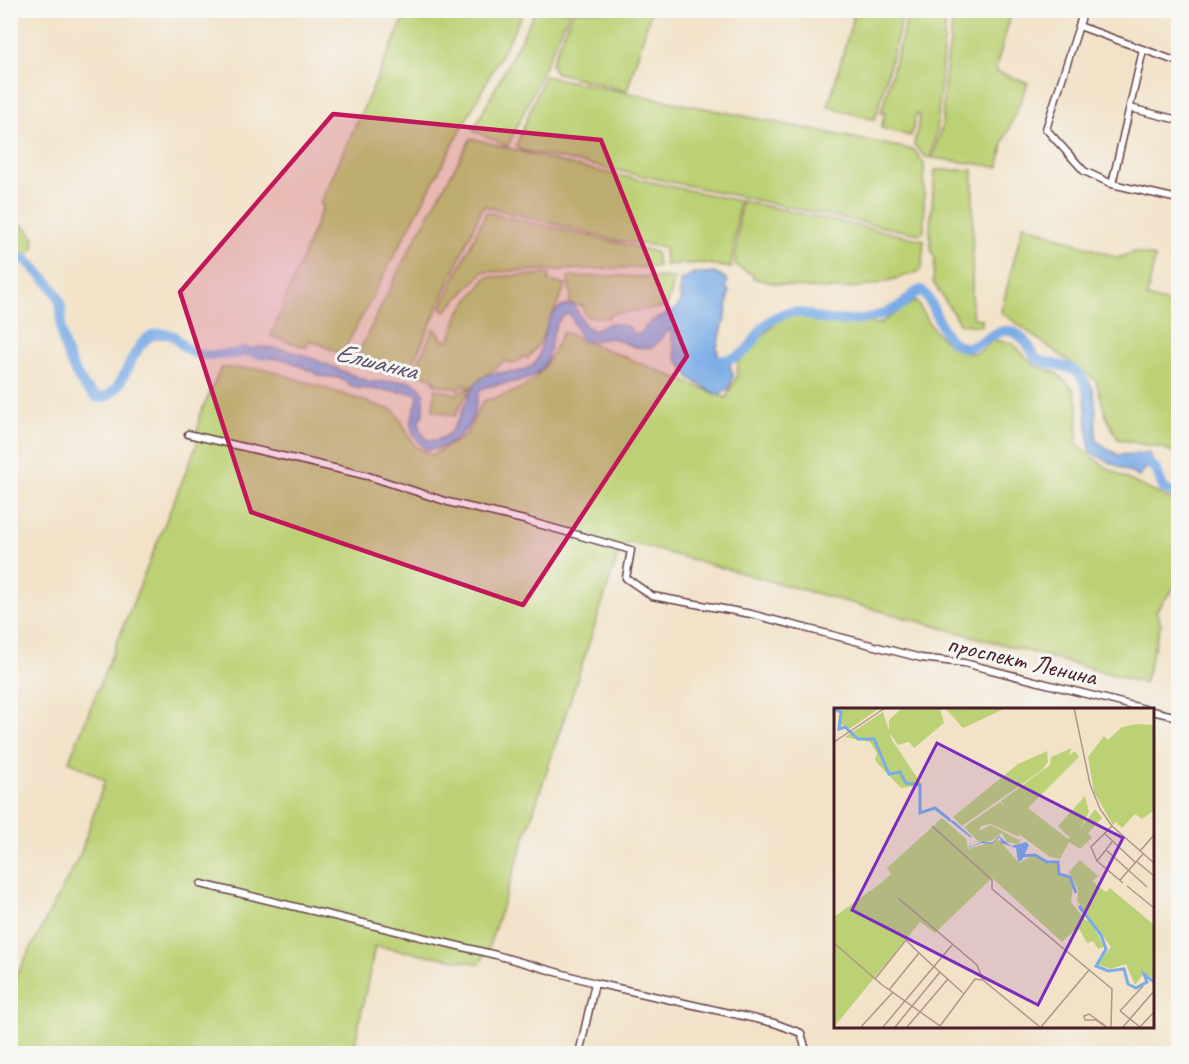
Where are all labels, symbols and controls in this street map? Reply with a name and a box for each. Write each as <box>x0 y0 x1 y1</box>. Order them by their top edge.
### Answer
water label: Елшанка <box>332 335 422 388</box>
street label: проспект Ленина <box>944 627 1102 694</box>
inset map <box>834 708 1153 1028</box>

